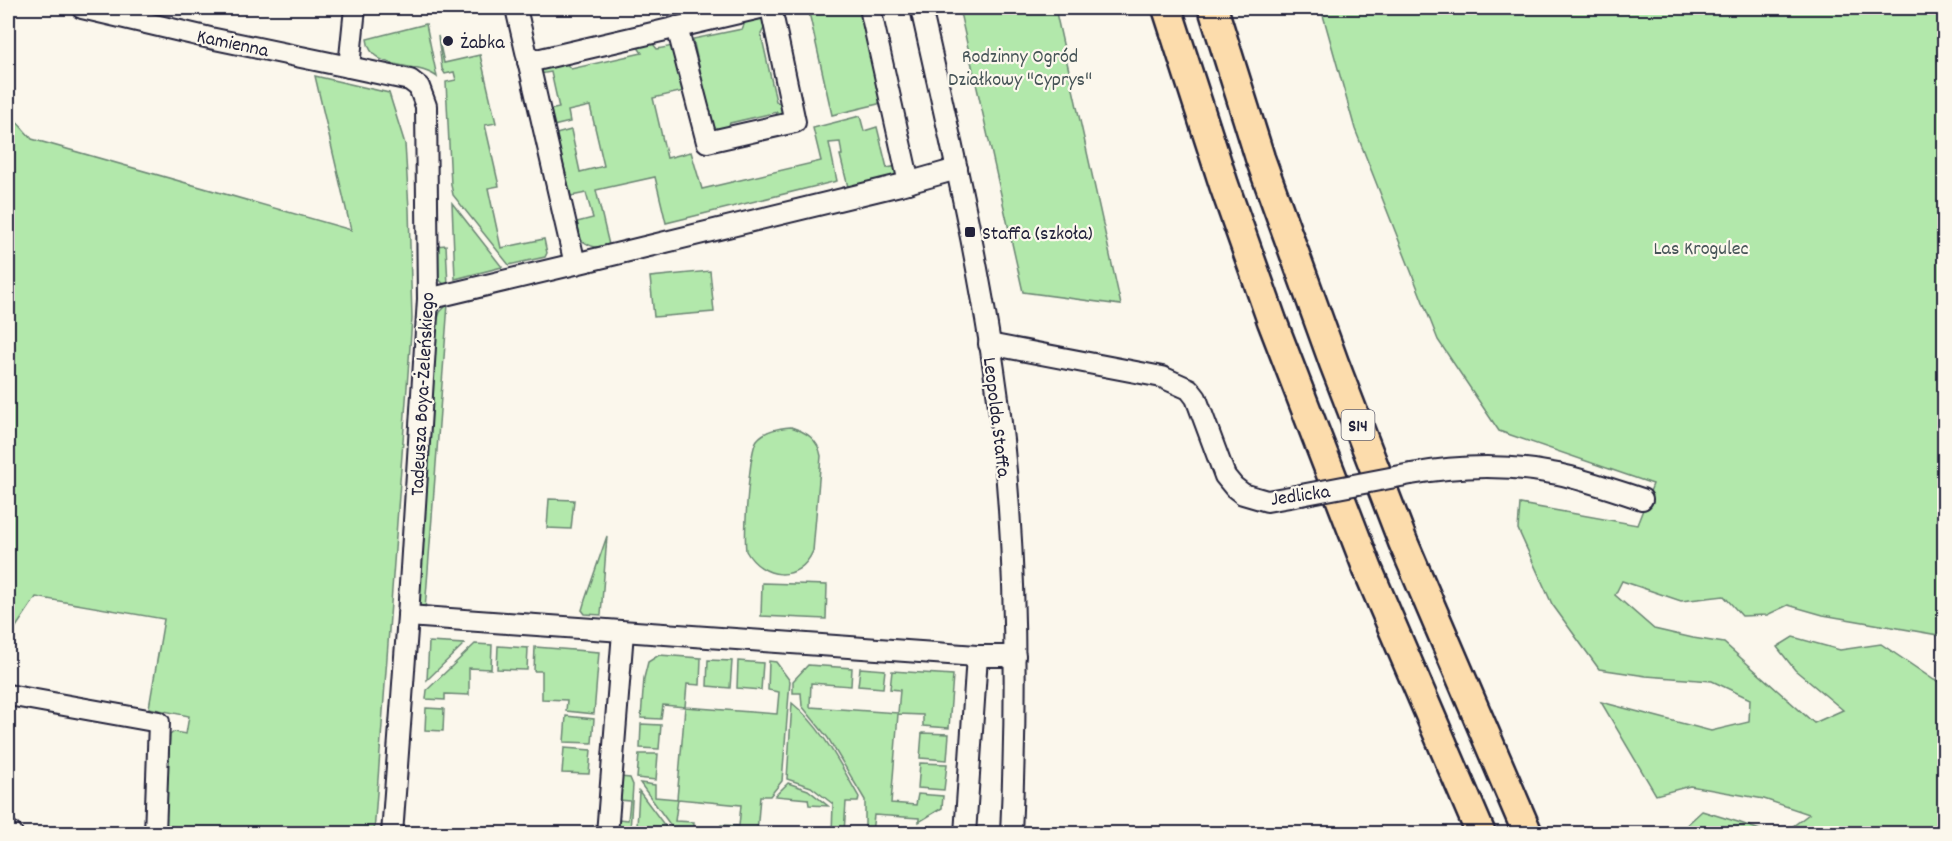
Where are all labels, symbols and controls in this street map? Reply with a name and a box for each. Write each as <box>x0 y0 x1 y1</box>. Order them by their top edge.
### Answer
street label: Kamienna <box>194 24 271 66</box>
place label: Żabka <box>460 30 505 58</box>
marker: Żabka <box>441 34 455 48</box>
park label: Rodzinny Ogród Działkowy "Cyprys" <box>948 44 1092 95</box>
place label: Staffa (szkoła) <box>982 221 1093 249</box>
marker: Staffa (szkoła) <box>963 225 977 239</box>
park label: Las Krogulec <box>1653 236 1749 264</box>
street label: Tadeusza Boya-Żeleńskiego <box>405 291 443 497</box>
street label: Leopolda Staffa <box>974 356 1016 480</box>
road number: S14 <box>1342 410 1374 440</box>
street label: Jedlicka <box>1269 479 1332 515</box>

